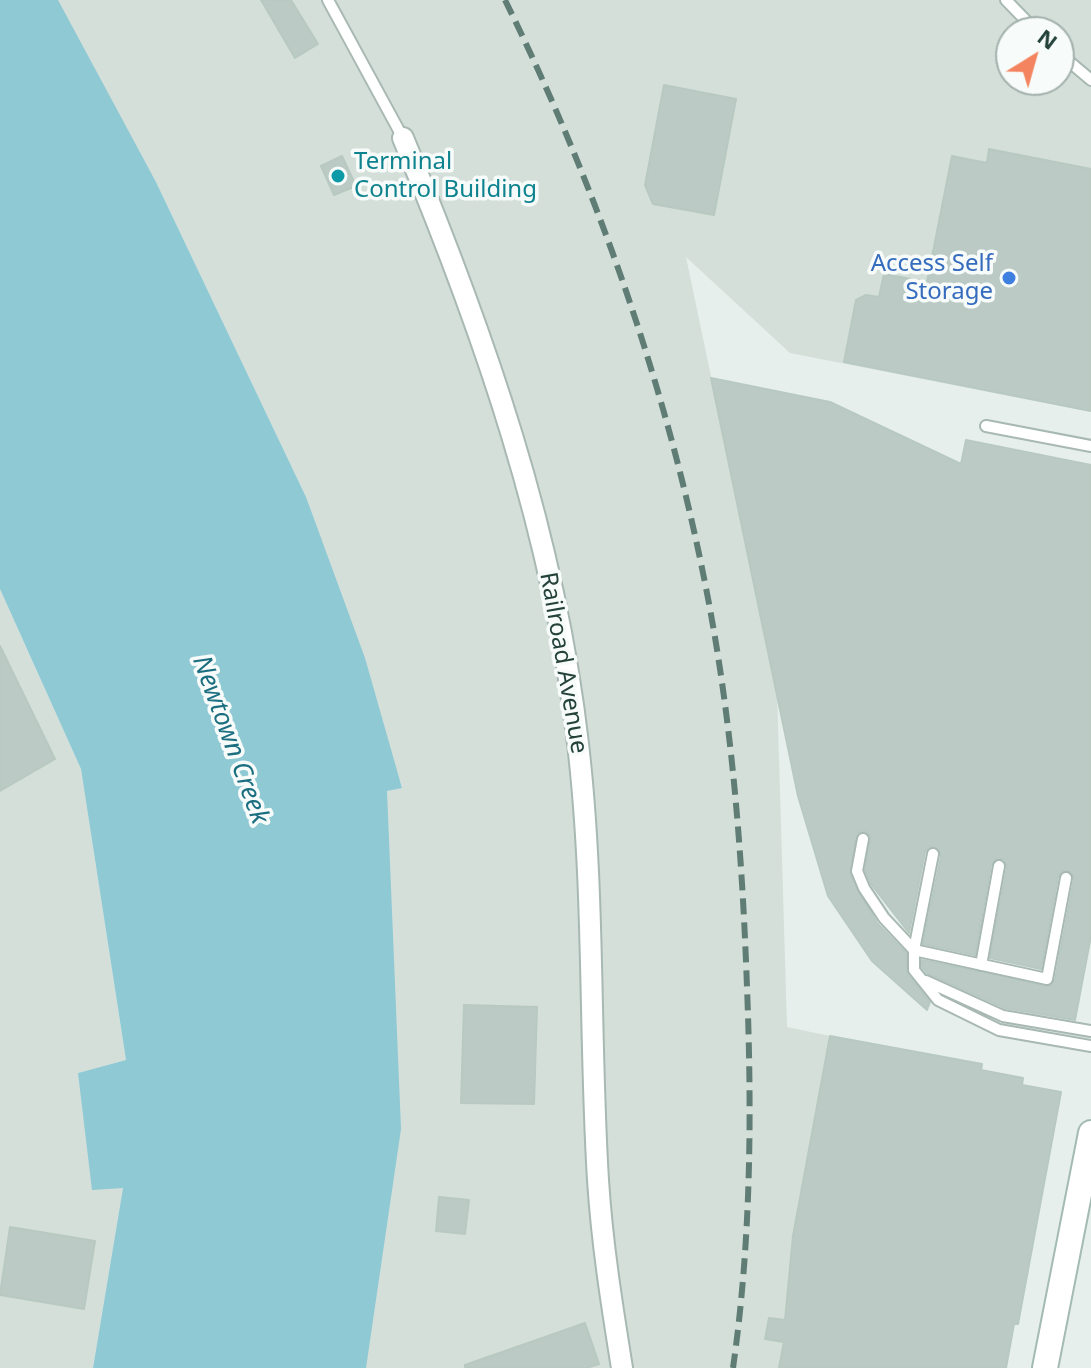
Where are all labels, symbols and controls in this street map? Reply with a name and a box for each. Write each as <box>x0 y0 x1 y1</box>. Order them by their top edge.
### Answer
north arrow <box>995 16 1075 96</box>
text: N <box>1032 21 1064 56</box>
place label: Terminal Control Building <box>354 148 537 204</box>
marker: Terminal Control Building <box>329 167 347 185</box>
place label: Access Self Storage <box>871 250 993 306</box>
marker: Access Self Storage <box>1000 269 1018 287</box>
street label: Railroad Avenue <box>533 570 593 756</box>
water label: Newtown Creek <box>185 652 275 828</box>

